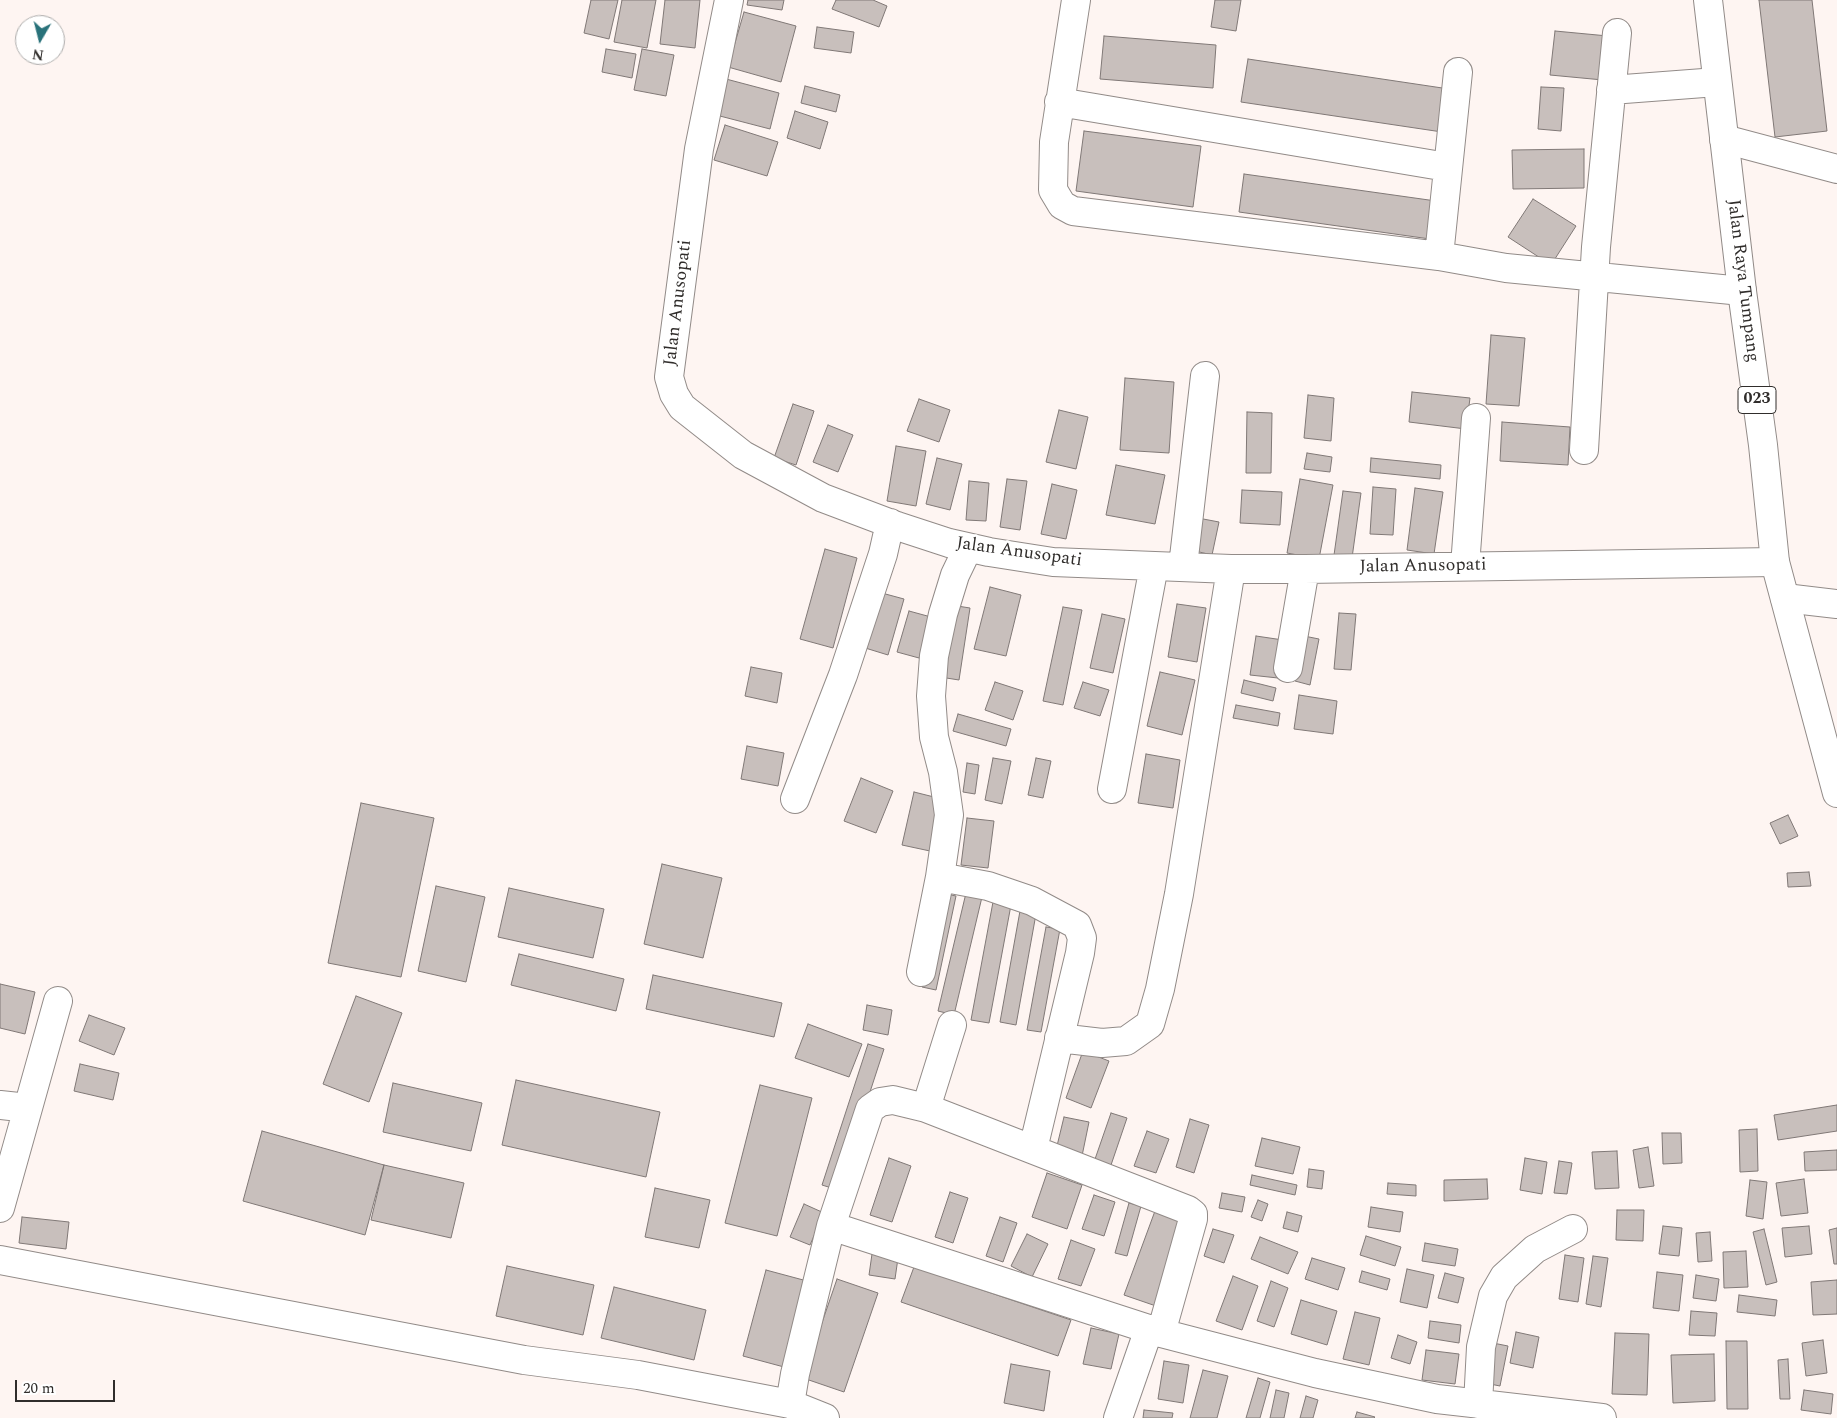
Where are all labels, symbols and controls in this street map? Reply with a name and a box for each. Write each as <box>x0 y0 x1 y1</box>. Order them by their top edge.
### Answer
north arrow <box>15 15 65 65</box>
text: N <box>31 43 45 66</box>
street label: Jalan Raya Tumpang <box>1721 198 1763 364</box>
street label: Jalan Anusopati <box>661 239 697 367</box>
road number: 023 <box>1738 386 1776 414</box>
street label: Jalan Anusopati <box>955 533 1083 573</box>
street label: Jalan Anusopati <box>1359 555 1487 579</box>
scale bar <box>18 1370 118 1402</box>
text: 20 m <box>23 1377 55 1400</box>

